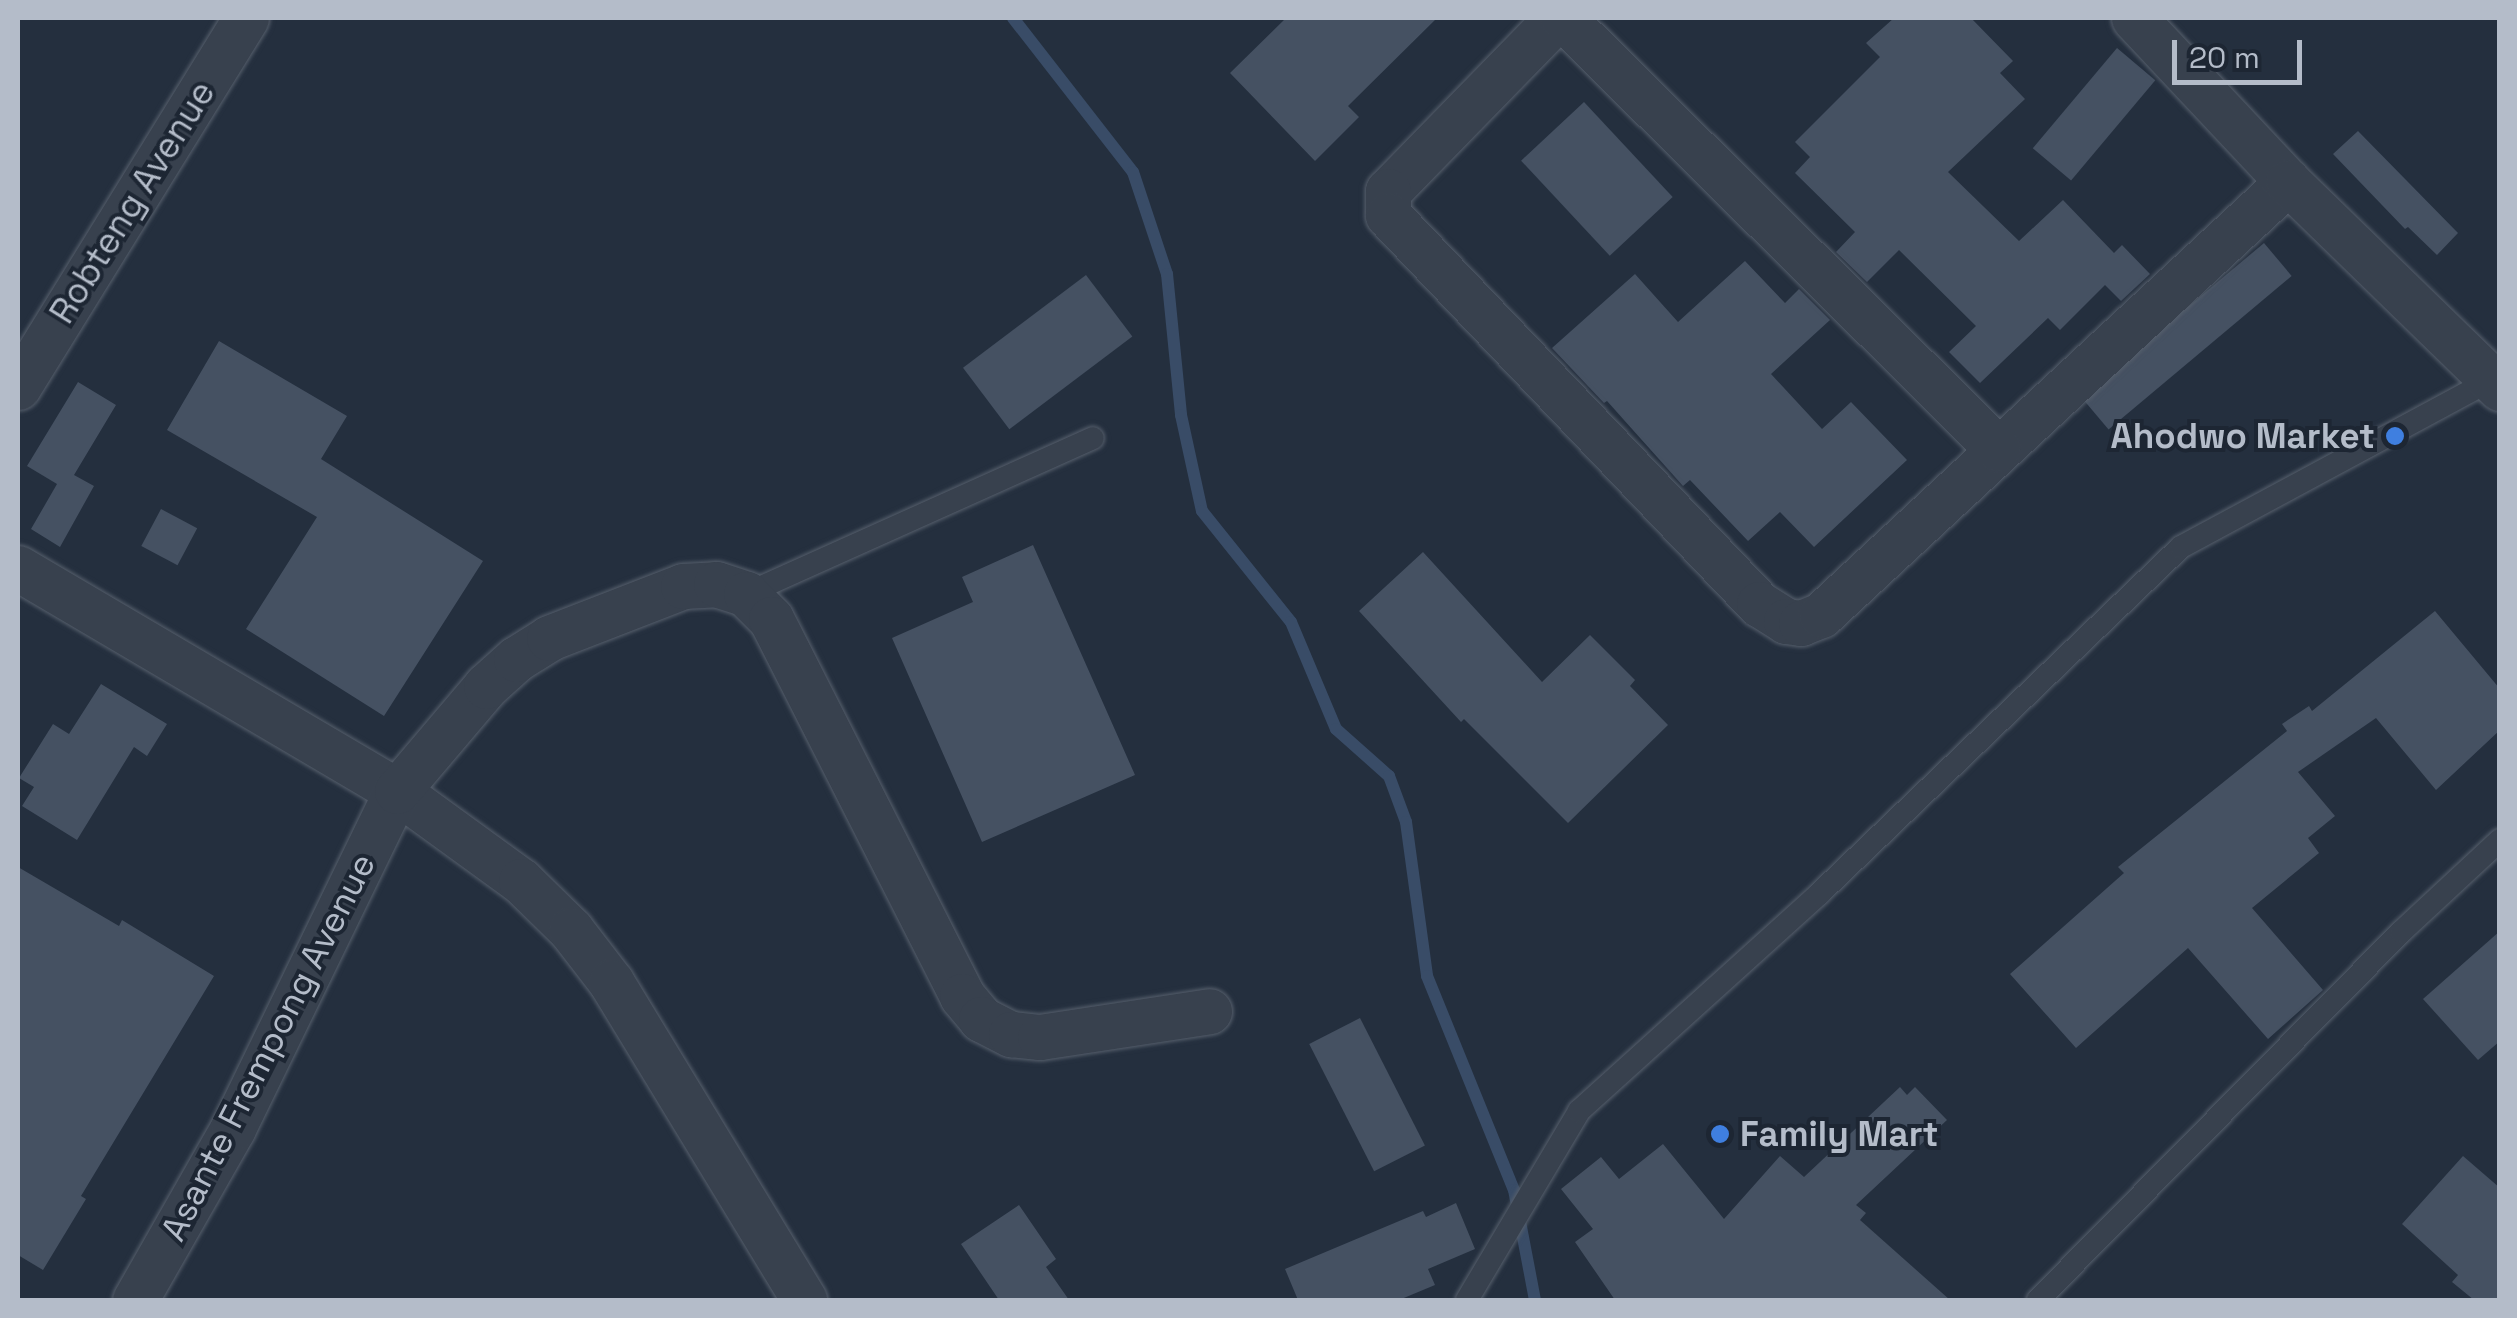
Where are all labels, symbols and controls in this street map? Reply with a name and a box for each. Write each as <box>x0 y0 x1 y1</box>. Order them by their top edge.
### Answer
scale bar <box>2177 20 2307 82</box>
text: 20 m <box>2189 38 2260 77</box>
street label: Robteng Avenue <box>40 73 224 331</box>
place label: Ahodwo Market <box>2111 415 2375 457</box>
marker: Ahodwo Market <box>2384 425 2406 447</box>
street label: Asante Frempong Avenue <box>152 846 384 1248</box>
place label: Family Mart <box>1740 1113 1939 1155</box>
marker: Family Mart <box>1709 1123 1731 1145</box>

